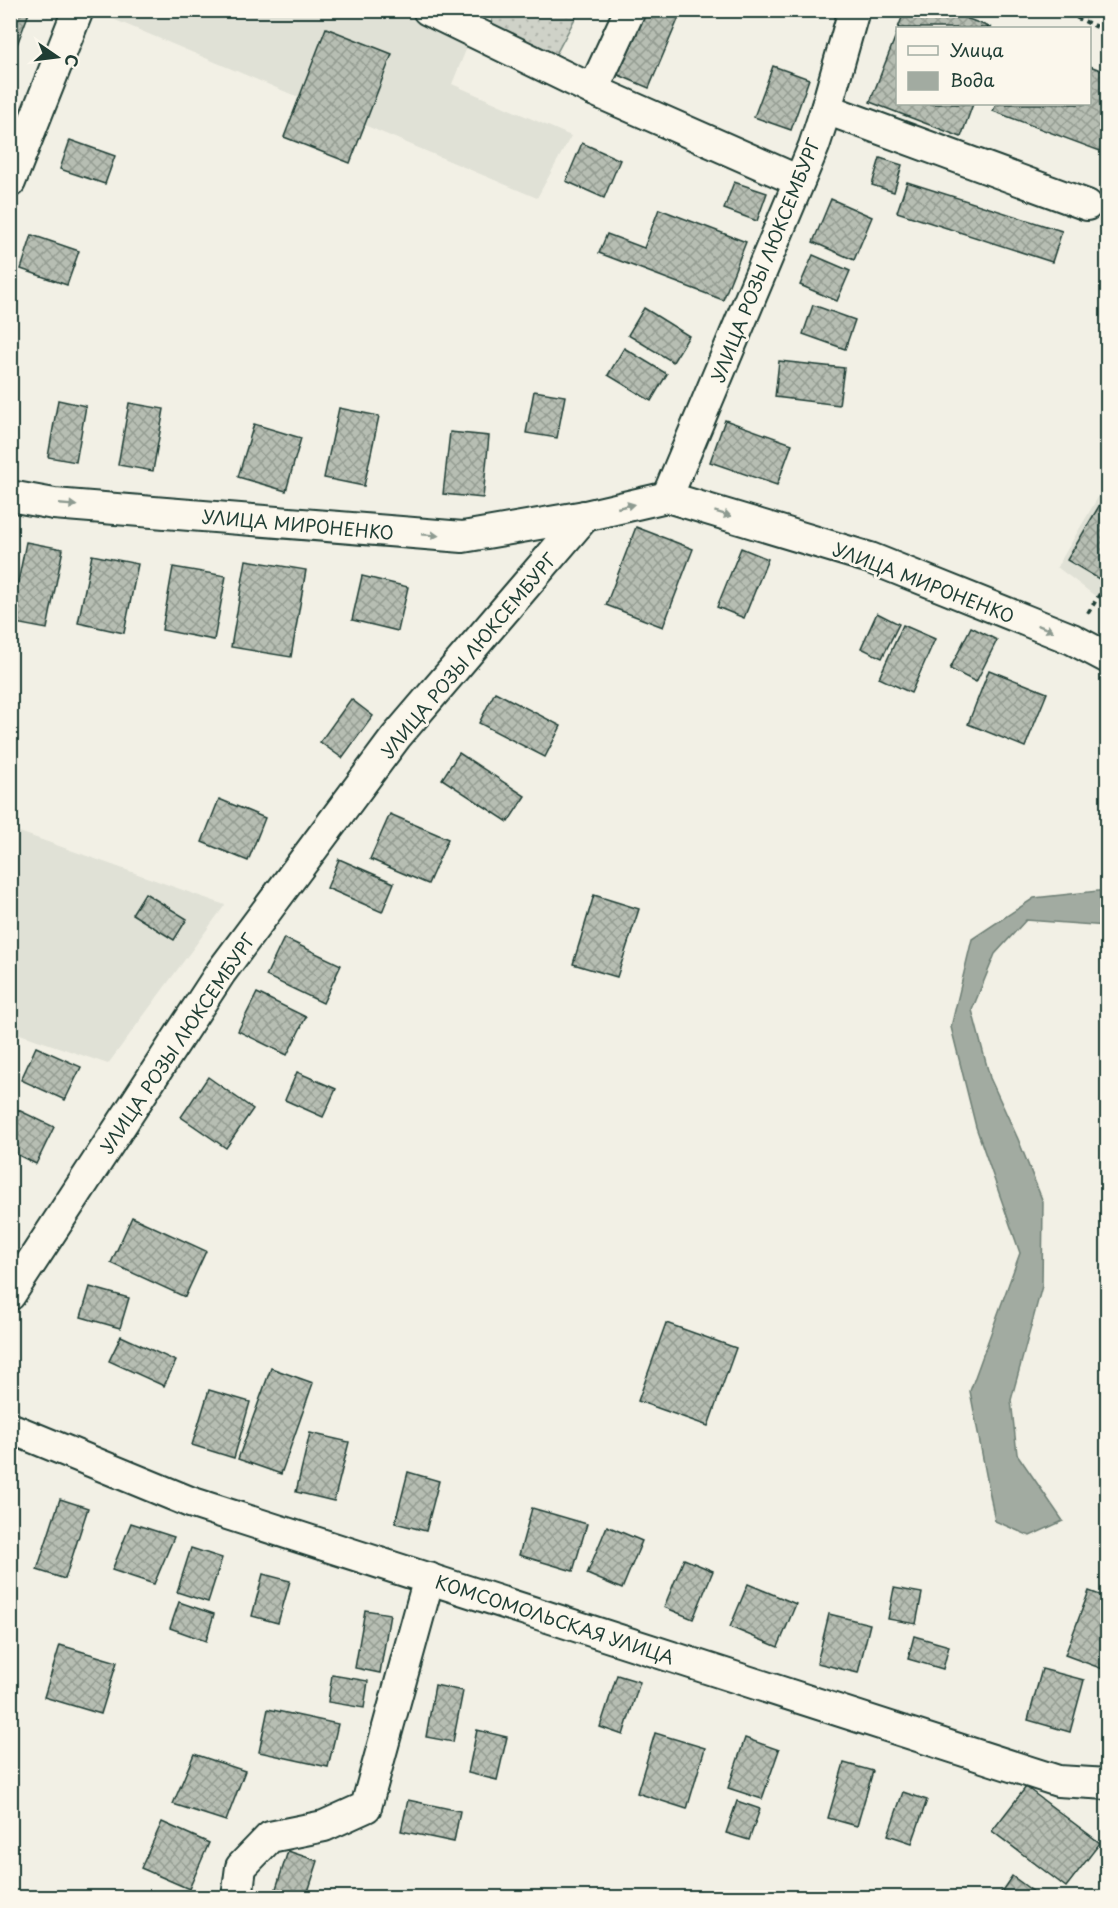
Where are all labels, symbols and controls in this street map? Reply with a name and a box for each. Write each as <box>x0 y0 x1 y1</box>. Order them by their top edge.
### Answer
north arrow <box>27 27 87 87</box>
legend <box>896 27 1091 105</box>
text: Улица <box>950 36 1004 63</box>
text: С <box>59 52 86 70</box>
text: Вода <box>950 66 995 93</box>
street label: УЛИЦА РОЗЫ ЛЮКСЕМБУРГ <box>704 134 826 386</box>
one-way arrow <box>59 501 78 510</box>
one-way arrow <box>617 501 636 510</box>
street label: УЛИЦА МИРОНЕНКО <box>201 502 395 546</box>
one-way arrow <box>714 510 732 519</box>
one-way arrow <box>421 530 440 540</box>
street label: УЛИЦА МИРОНЕНКО <box>829 535 1019 629</box>
street label: УЛИЦА РОЗЫ ЛЮКСЕМБУРГ <box>374 546 562 764</box>
one-way arrow <box>1036 624 1054 633</box>
street label: УЛИЦА РОЗЫ ЛЮКСЕМБУРГ <box>93 927 261 1159</box>
street label: КОМСОМОЛЬСКАЯ УЛИЦА <box>432 1568 678 1670</box>

